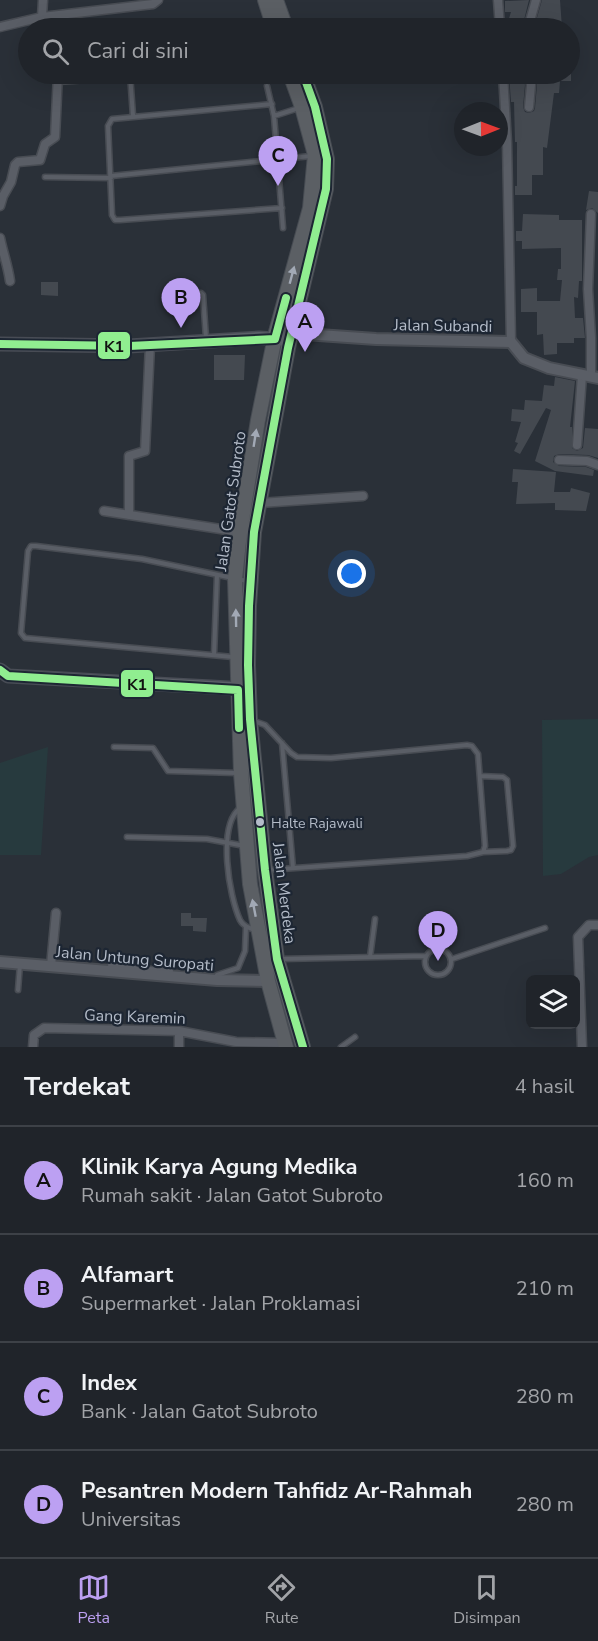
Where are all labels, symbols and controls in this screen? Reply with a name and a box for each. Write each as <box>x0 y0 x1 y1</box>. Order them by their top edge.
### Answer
search box <box>18 18 580 84</box>
icon: search <box>39 35 72 68</box>
text: Cari di sini <box>87 36 189 66</box>
north arrow <box>454 102 508 156</box>
pin: C <box>258 136 298 186</box>
one-way arrow <box>287 266 297 285</box>
pin: B <box>162 278 201 328</box>
pin: A <box>286 302 324 352</box>
street label: Jalan Subandi <box>392 314 493 338</box>
line badge: K1 <box>97 331 131 360</box>
text: K1 <box>104 336 124 358</box>
one-way arrow <box>250 428 259 447</box>
street label: Jalan Gatot Subroto <box>210 430 252 574</box>
your location <box>337 559 366 588</box>
one-way arrow <box>231 608 241 627</box>
line badge: K1 <box>120 669 154 698</box>
text: K1 <box>127 674 147 696</box>
place label: Halte Rajawali <box>271 814 363 833</box>
marker: Halte Rajawali <box>254 816 266 828</box>
street label: Jalan Merdeka <box>267 840 301 945</box>
one-way arrow <box>249 898 258 917</box>
pin: D <box>418 912 458 961</box>
street label: Jalan Untung Suropati <box>54 941 215 977</box>
map controls <box>526 975 580 1029</box>
button: layers <box>526 975 580 1029</box>
street label: Gang Karemin <box>84 1004 186 1030</box>
text: Terdekat <box>24 1069 130 1104</box>
text: 4 hasil <box>515 1073 574 1100</box>
text: Klinik Karya Agung Medika <box>81 1152 358 1182</box>
text: A <box>36 1167 51 1194</box>
text: 160 m <box>516 1167 574 1194</box>
text: Rumah sakit · Jalan Gatot Subroto <box>81 1182 383 1209</box>
text: Alfamart <box>81 1260 173 1290</box>
text: B <box>37 1275 50 1302</box>
text: 210 m <box>516 1275 574 1302</box>
text: Supermarket · Jalan Proklamasi <box>81 1290 360 1317</box>
text: Index <box>81 1368 137 1398</box>
text: C <box>37 1383 50 1410</box>
text: 280 m <box>516 1383 574 1410</box>
text: Bank · Jalan Gatot Subroto <box>81 1398 318 1425</box>
text: Pesantren Modern Tahfidz Ar-Rahmah <box>81 1476 472 1506</box>
text: D <box>36 1491 51 1518</box>
text: 280 m <box>516 1491 574 1518</box>
text: Universitas <box>81 1506 181 1533</box>
tab: Peta <box>77 1571 110 1629</box>
tab: Rute <box>265 1571 299 1629</box>
tab: Disimpan <box>453 1571 521 1629</box>

